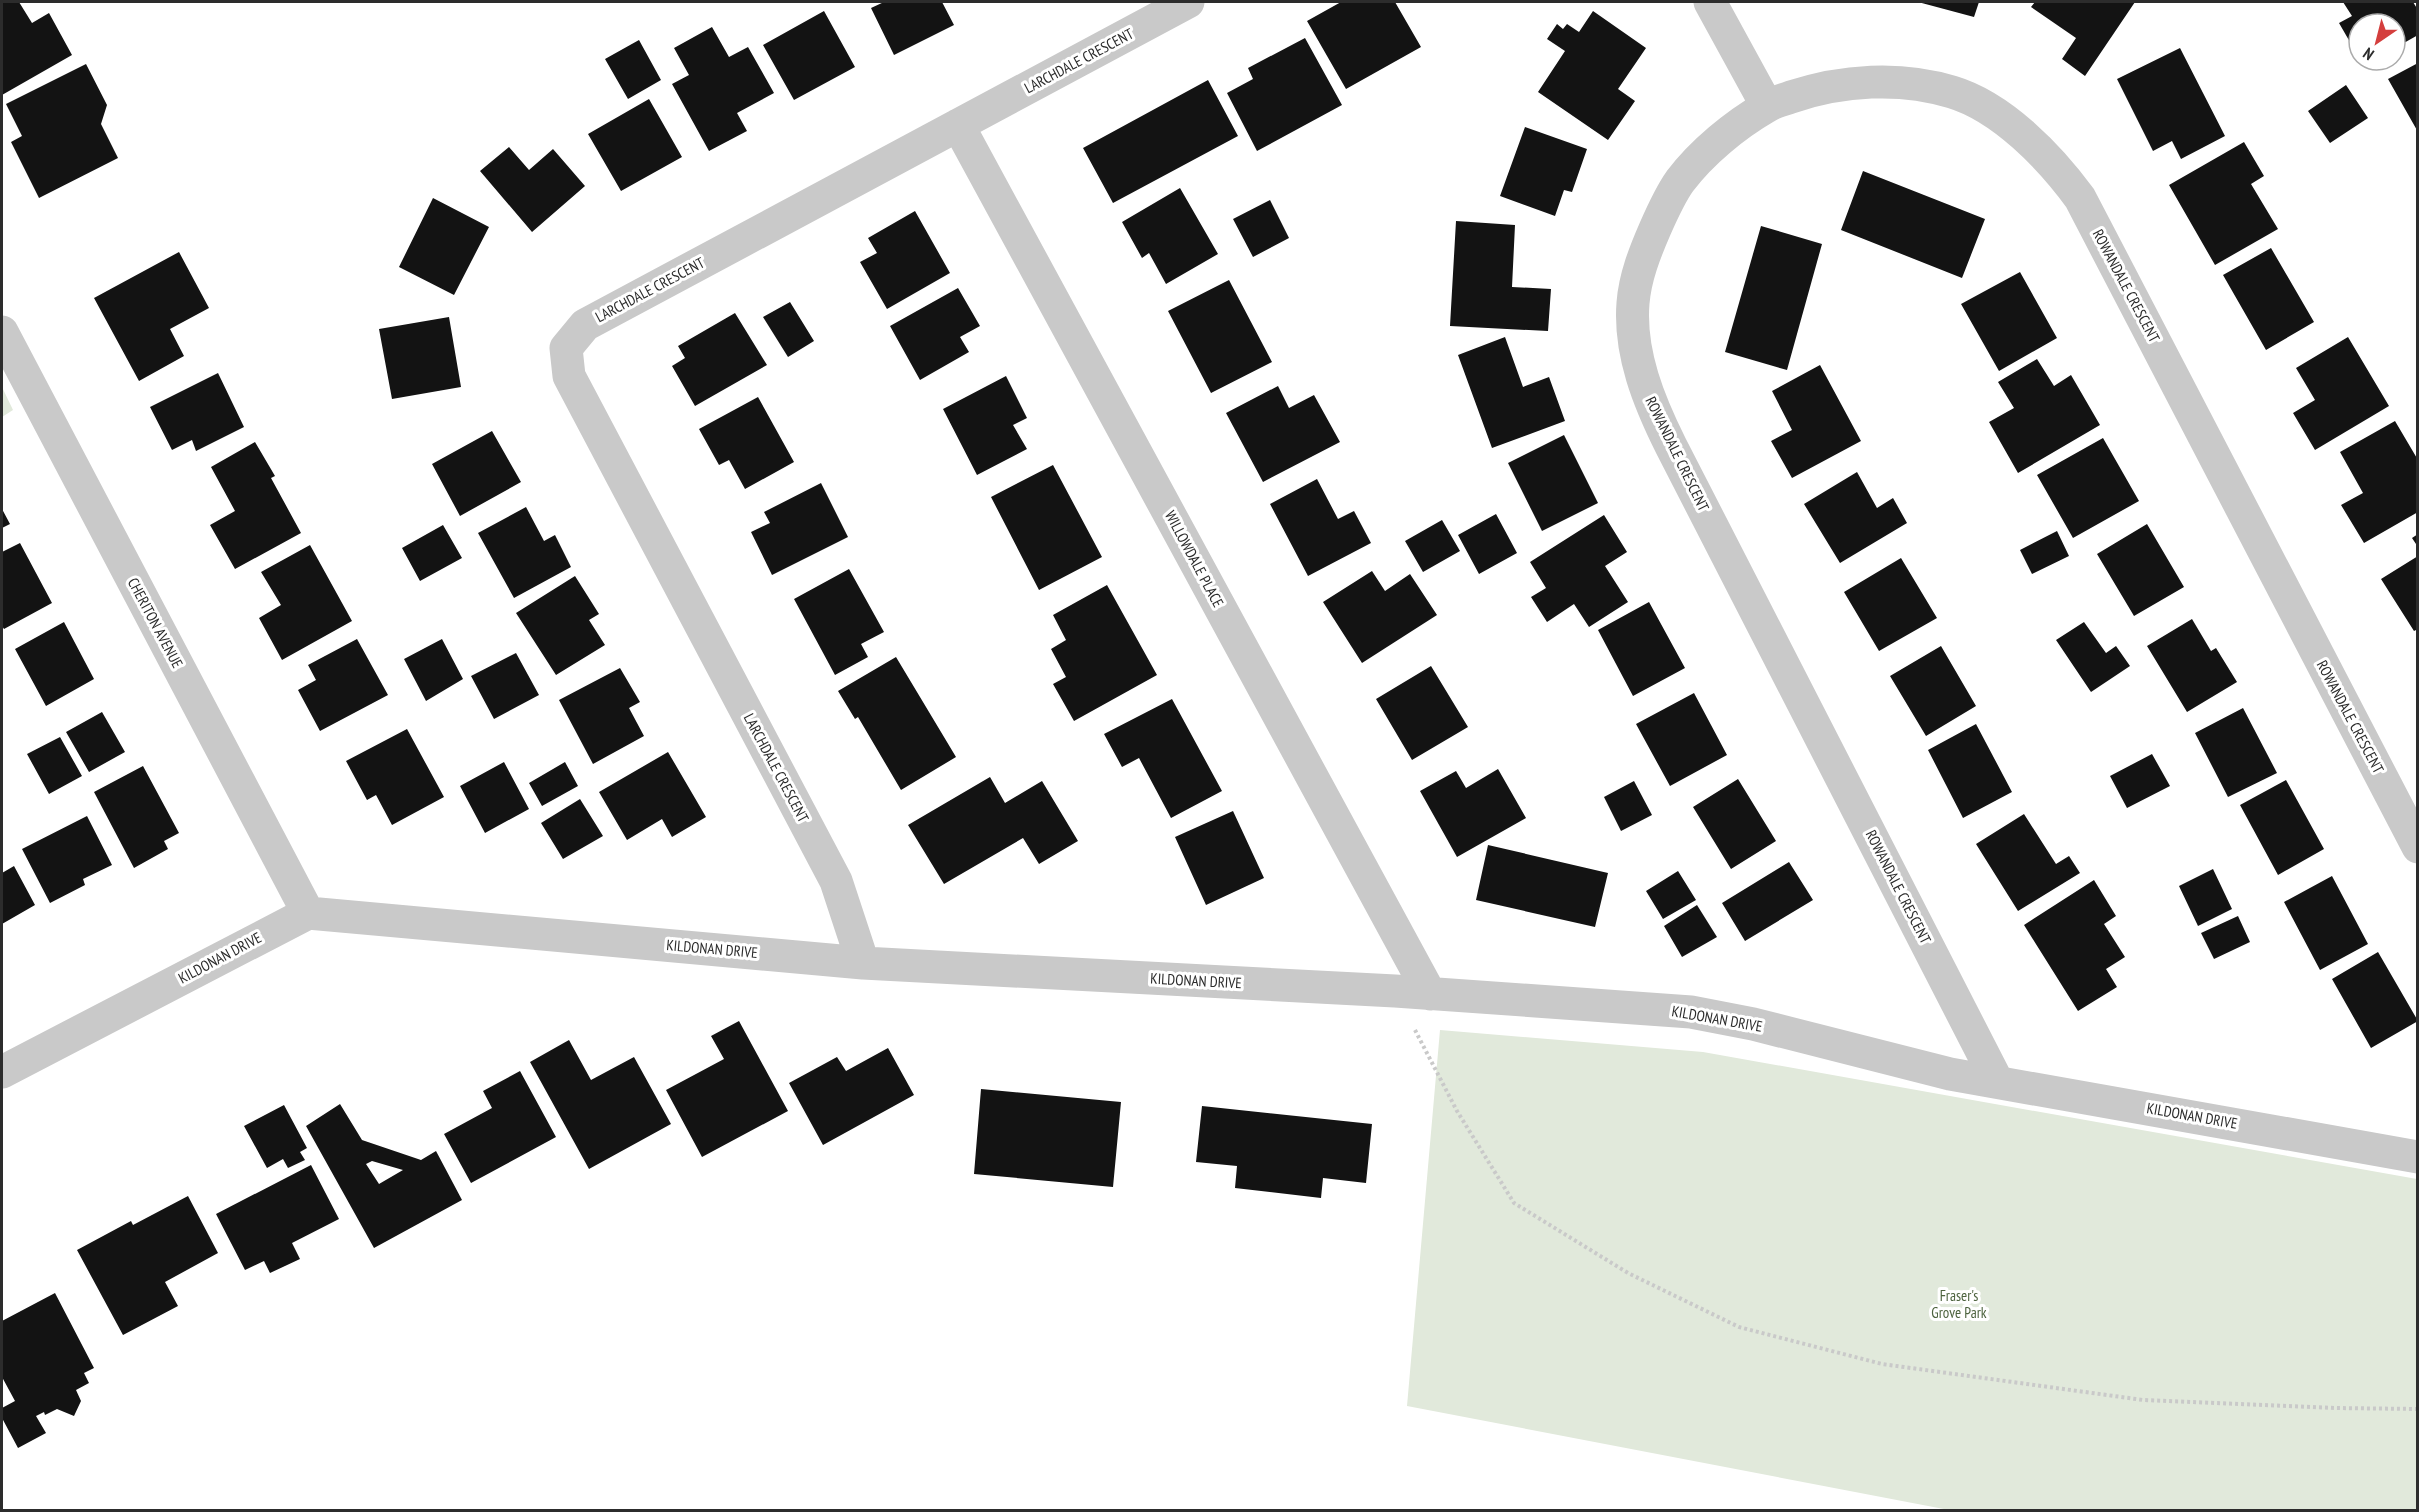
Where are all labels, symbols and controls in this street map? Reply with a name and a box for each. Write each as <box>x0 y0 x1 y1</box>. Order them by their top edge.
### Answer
north arrow <box>2347 12 2407 72</box>
street label: LARCHDALE CRESCENT <box>1021 24 1137 97</box>
text: N <box>2359 44 2378 65</box>
street label: ROWANDALE CRESCENT <box>2089 226 2164 346</box>
street label: LARCHDALE CRESCENT <box>592 253 708 326</box>
street label: ROWANDALE CRESCENT <box>1641 393 1714 514</box>
street label: WILLOWDALE PLACE <box>1161 507 1228 610</box>
street label: CHERITON AVENUE <box>124 574 187 671</box>
street label: ROWANDALE CRESCENT <box>2313 657 2388 777</box>
street label: LARCHDALE CRESCENT <box>740 710 813 826</box>
street label: ROWANDALE CRESCENT <box>1862 827 1935 947</box>
street label: KILDONAN DRIVE <box>175 928 265 987</box>
street label: KILDONAN DRIVE <box>666 935 758 962</box>
street label: KILDONAN DRIVE <box>1150 969 1242 992</box>
street label: KILDONAN DRIVE <box>1670 1001 1764 1036</box>
street label: KILDONAN DRIVE <box>2145 1098 2239 1133</box>
park label: Fraser's Grove Park <box>1931 1286 1987 1322</box>

